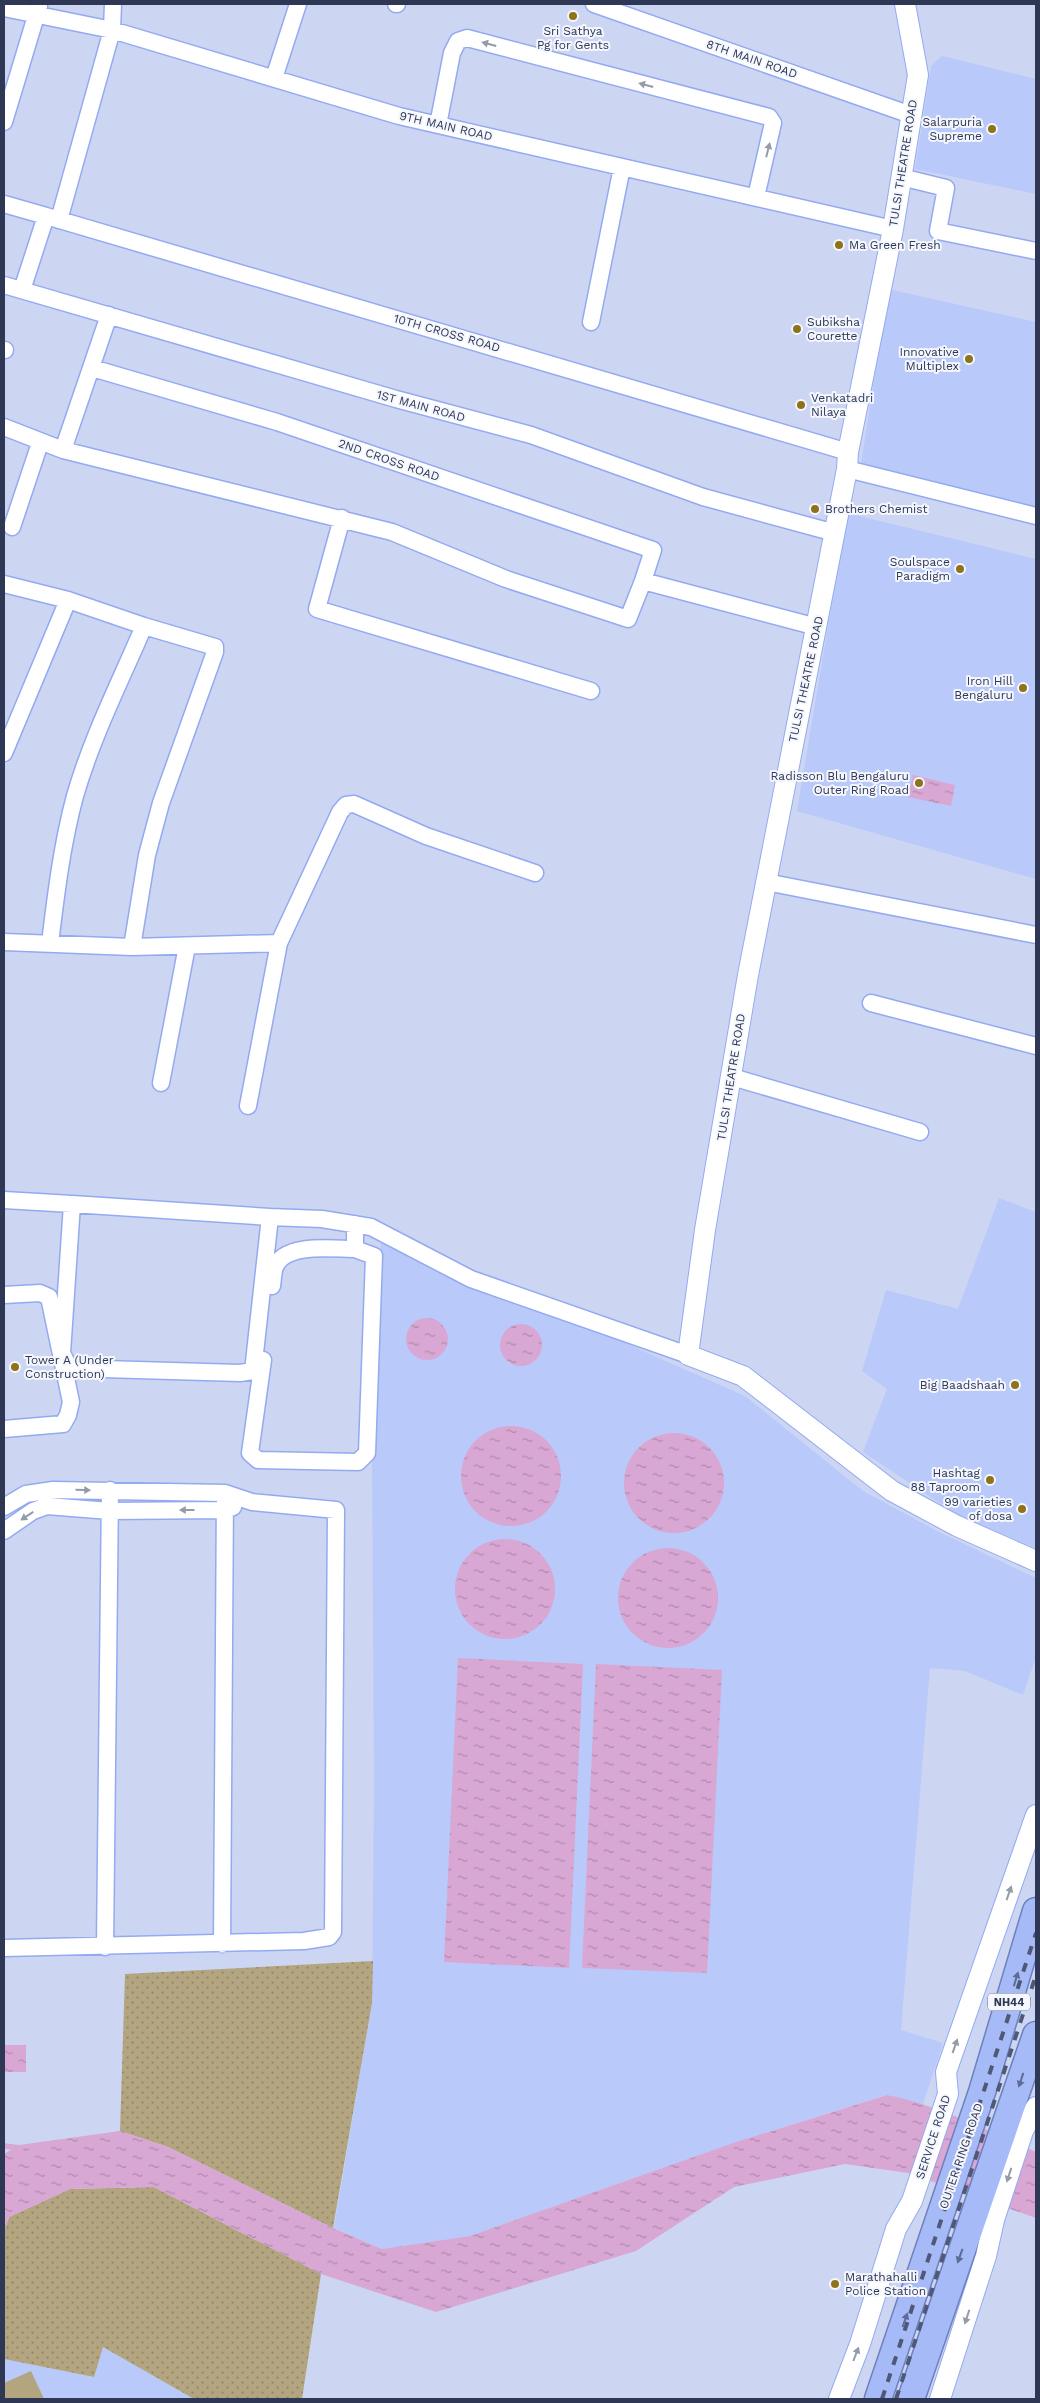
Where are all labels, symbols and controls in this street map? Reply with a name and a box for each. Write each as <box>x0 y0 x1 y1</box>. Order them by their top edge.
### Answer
marker: Sri Sathya Pg for Gents <box>567 10 579 22</box>
place label: Sri Sathya Pg for Gents <box>537 24 609 52</box>
street label: 8TH MAIN ROAD <box>705 37 799 81</box>
one-way arrow <box>481 39 496 47</box>
one-way arrow <box>638 80 653 88</box>
street label: TULSI THEATRE ROAD <box>886 98 920 228</box>
street label: 9TH MAIN ROAD <box>398 108 494 144</box>
place label: Salarpuria Supreme <box>922 115 982 143</box>
marker: Salarpuria Supreme <box>986 123 998 135</box>
one-way arrow <box>764 143 772 158</box>
place label: Ma Green Fresh <box>849 238 941 252</box>
marker: Ma Green Fresh <box>833 239 845 251</box>
street label: 10TH CROSS ROAD <box>392 311 502 355</box>
place label: Subiksha Courette <box>807 315 860 343</box>
marker: Subiksha Courette <box>791 323 803 335</box>
place label: Innovative Multiplex <box>899 345 959 373</box>
marker: Innovative Multiplex <box>963 353 975 365</box>
street label: 1ST MAIN ROAD <box>375 387 467 425</box>
place label: Venkatadri Nilaya <box>811 391 873 419</box>
marker: Venkatadri Nilaya <box>795 399 807 411</box>
street label: 2ND CROSS ROAD <box>336 436 442 484</box>
place label: Brothers Chemist <box>825 502 928 516</box>
marker: Brothers Chemist <box>809 503 821 515</box>
place label: Soulspace Paradigm <box>890 555 950 583</box>
marker: Soulspace Paradigm <box>954 563 966 575</box>
street label: TULSI THEATRE ROAD <box>786 615 826 743</box>
place label: Iron Hill Bengaluru <box>954 674 1013 702</box>
marker: Iron Hill Bengaluru <box>1017 682 1029 694</box>
place label: Radisson Blu Bengaluru Outer Ring Road <box>770 769 909 797</box>
marker: Radisson Blu Bengaluru Outer Ring Road <box>913 777 925 789</box>
street label: TULSI THEATRE ROAD <box>714 1012 748 1142</box>
place label: Tower A (Under Construction) <box>25 1353 114 1381</box>
marker: Tower A (Under Construction) <box>9 1361 21 1373</box>
place label: Big Baadshaah <box>920 1378 1005 1392</box>
marker: Big Baadshaah <box>1009 1379 1021 1391</box>
place label: Hashtag 88 Taproom <box>911 1466 981 1494</box>
marker: Hashtag 88 Taproom <box>984 1474 996 1486</box>
one-way arrow <box>76 1486 92 1494</box>
place label: 99 varieties of dosa <box>944 1495 1012 1523</box>
marker: 99 varieties of dosa <box>1016 1503 1028 1515</box>
one-way arrow <box>179 1506 195 1514</box>
one-way arrow <box>20 1511 34 1521</box>
one-way arrow <box>1006 1885 1014 1900</box>
one-way arrow <box>1013 1971 1021 1986</box>
road number: NH44 <box>988 1994 1030 2010</box>
one-way arrow <box>952 2039 960 2054</box>
one-way arrow <box>1017 2073 1024 2088</box>
street label: SERVICE ROAD <box>913 2093 953 2181</box>
street label: OUTER RING ROAD <box>936 2101 986 2211</box>
one-way arrow <box>1005 2168 1012 2183</box>
one-way arrow <box>956 2248 963 2263</box>
place label: Marathahalli Police Station <box>845 2270 926 2298</box>
marker: Marathahalli Police Station <box>829 2278 841 2290</box>
one-way arrow <box>963 2310 971 2325</box>
one-way arrow <box>901 2312 909 2327</box>
one-way arrow <box>853 2346 860 2361</box>

